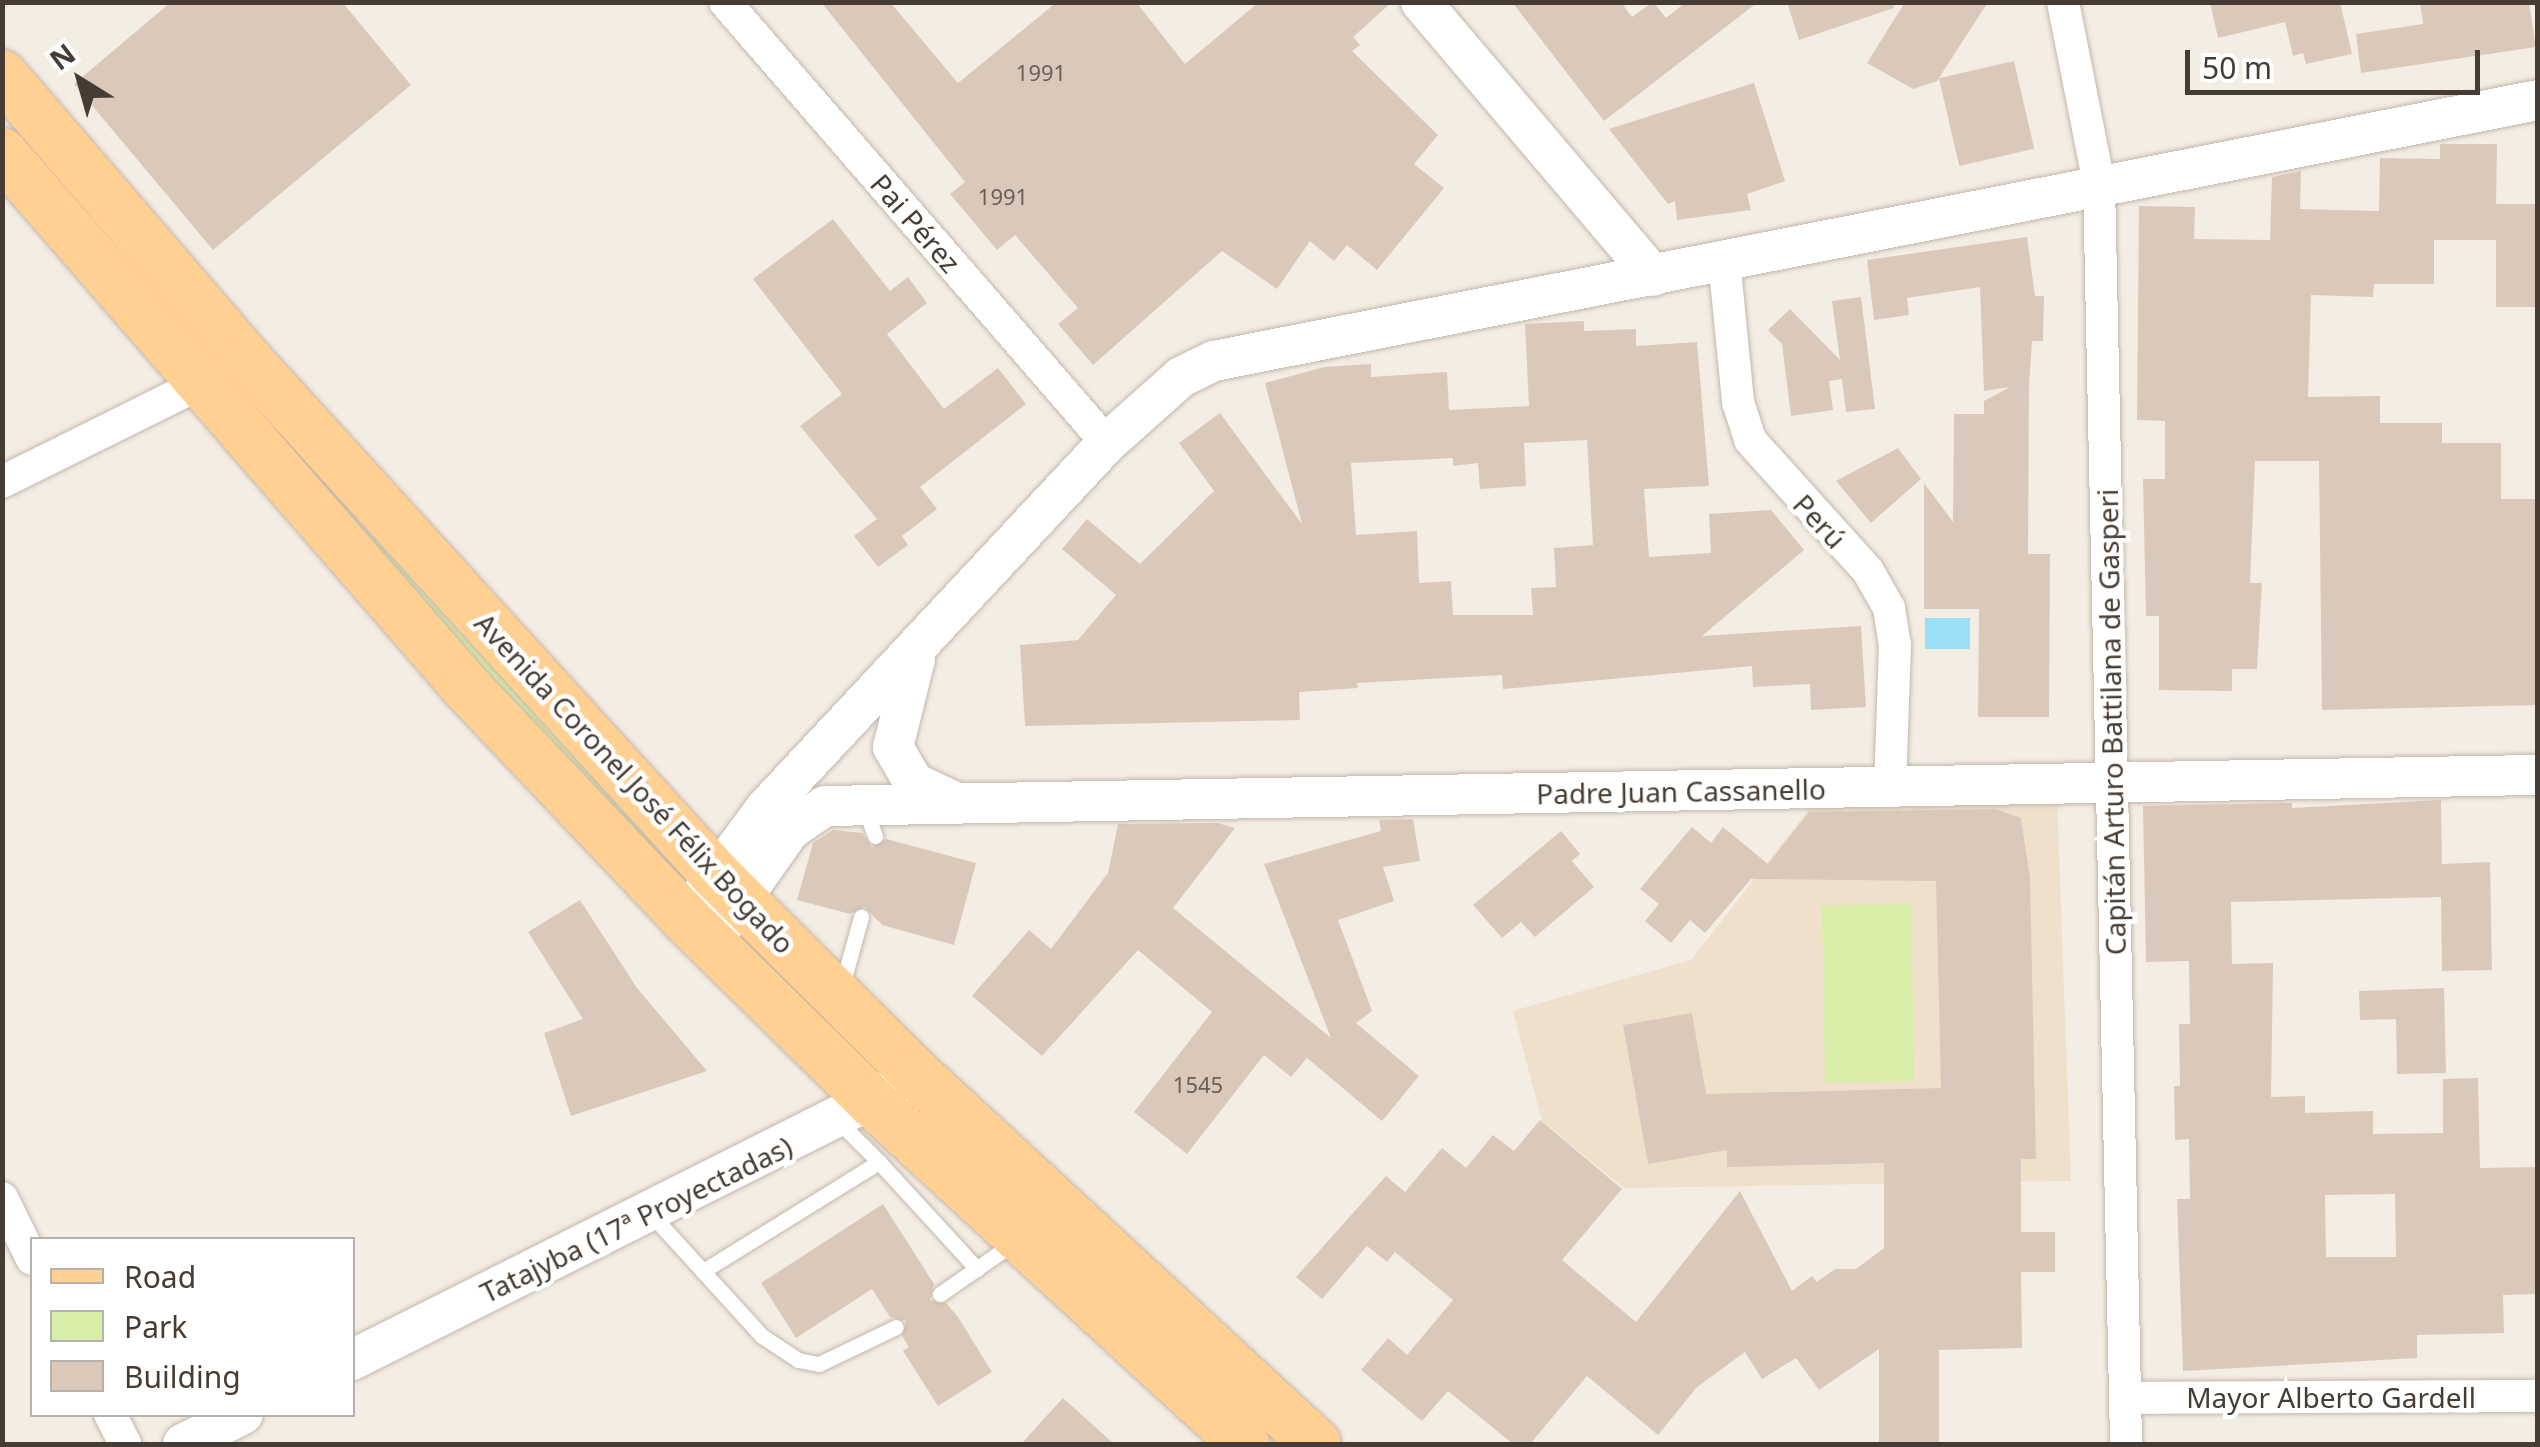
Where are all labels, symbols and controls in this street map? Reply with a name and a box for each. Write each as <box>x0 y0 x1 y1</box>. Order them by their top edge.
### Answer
north arrow <box>30 30 130 130</box>
scale bar <box>2190 30 2485 92</box>
text: N <box>41 34 82 78</box>
text: 50 m <box>2202 47 2272 88</box>
house number: 1991 <box>1016 60 1066 86</box>
street label: Pai Pérez <box>864 167 968 279</box>
house number: 1991 <box>978 184 1028 210</box>
street label: Perú <box>1787 487 1853 555</box>
street label: Capitán Arturo Battilana de Gasperi <box>2090 488 2132 956</box>
street label: Avenida Coronel José Félix Bogado <box>468 606 802 960</box>
street label: Padre Juan Cassanello <box>1536 772 1826 810</box>
house number: 1545 <box>1173 1072 1223 1098</box>
street label: Tatajyba (17ª Proyectadas) <box>475 1129 797 1309</box>
legend <box>30 1237 355 1417</box>
text: Road <box>124 1256 196 1297</box>
text: Park <box>124 1306 187 1347</box>
text: Building <box>124 1356 241 1397</box>
street label: Mayor Alberto Gardell <box>2186 1380 2476 1414</box>

